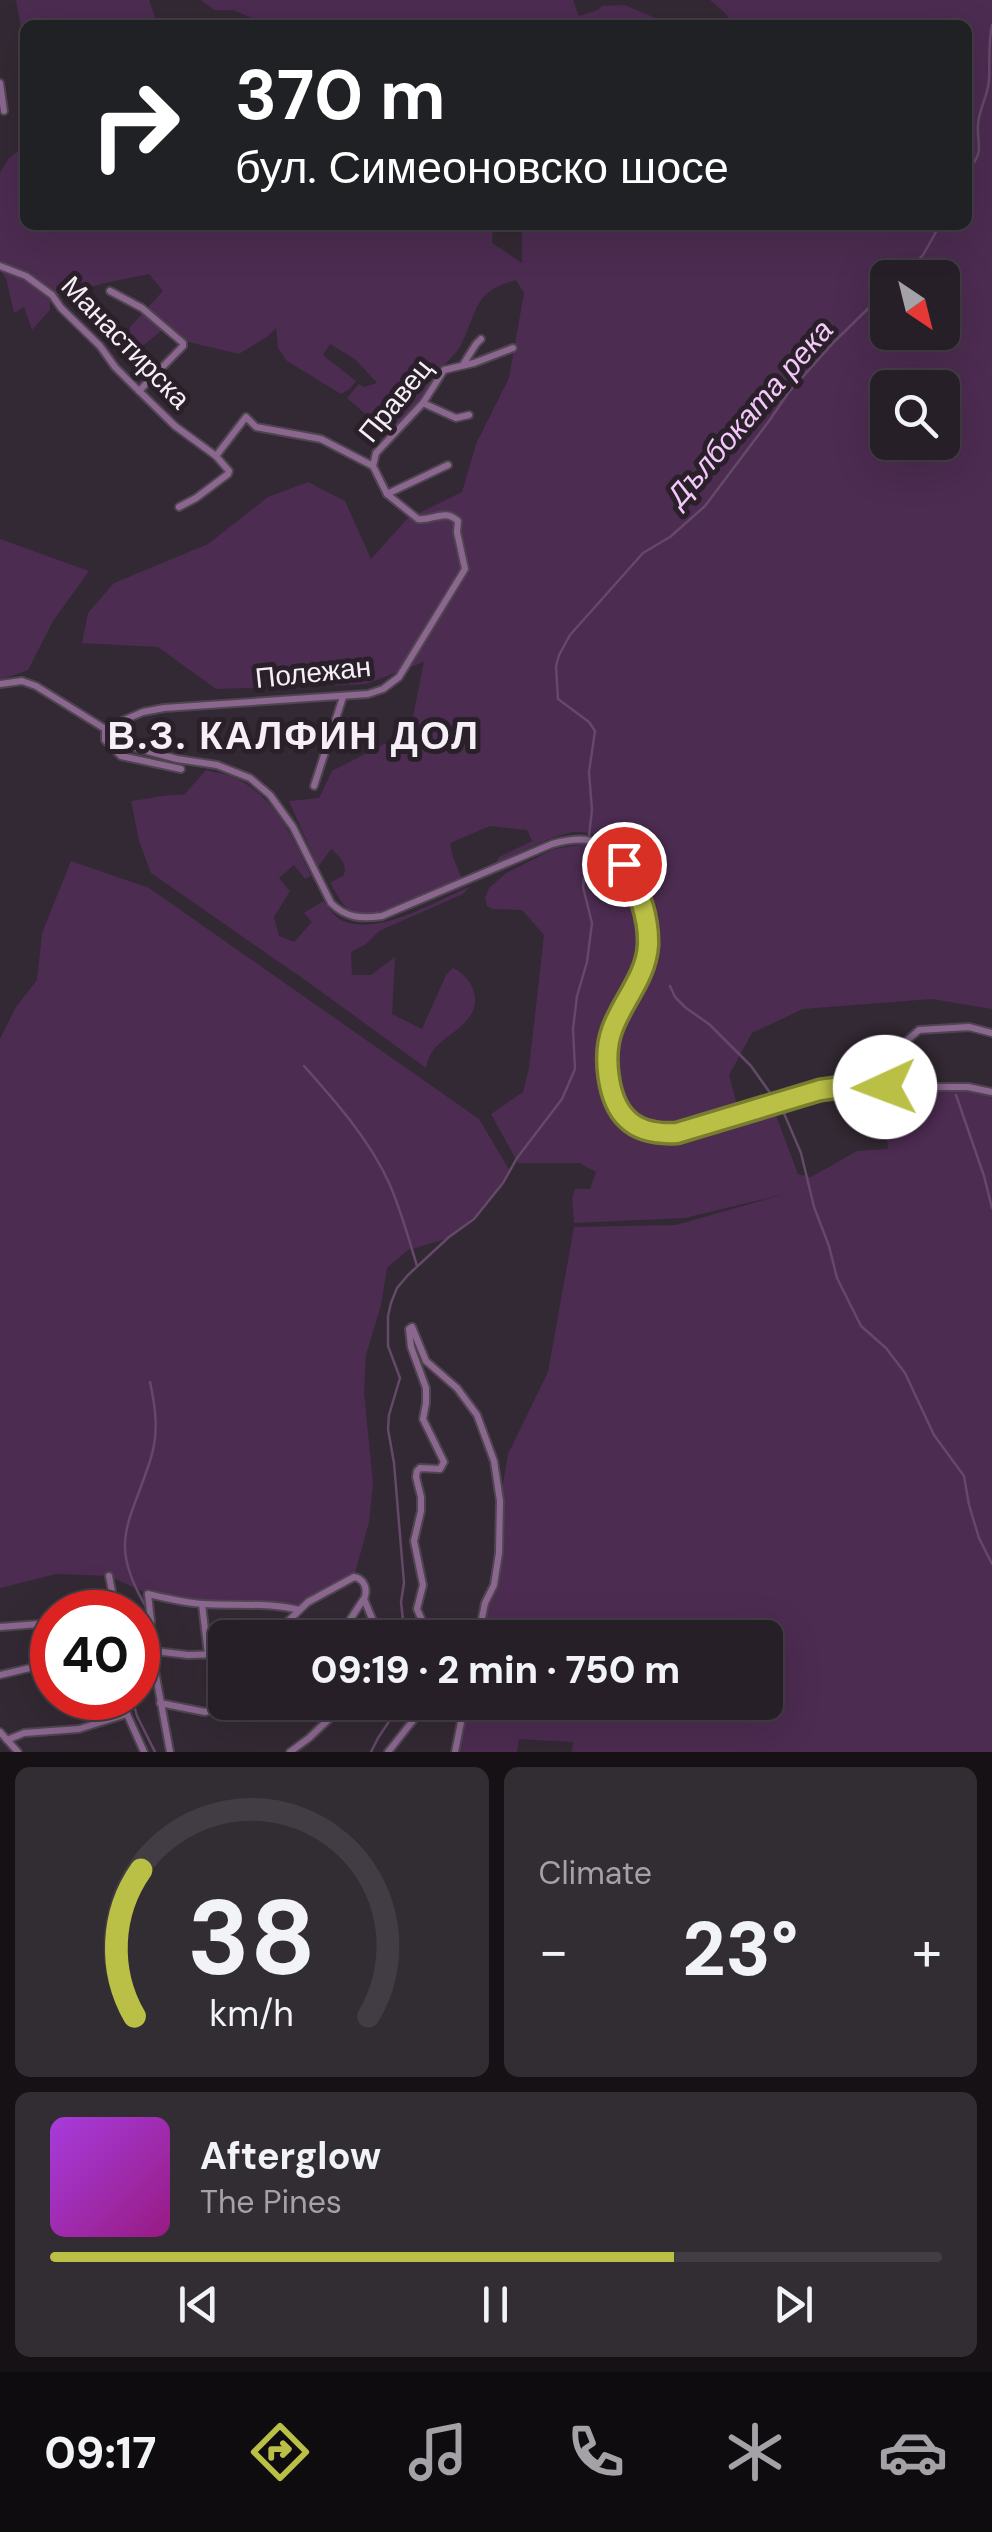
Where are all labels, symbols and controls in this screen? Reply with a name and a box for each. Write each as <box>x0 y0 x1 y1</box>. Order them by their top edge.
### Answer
text: 370 m <box>235 50 446 141</box>
icon: right <box>70 60 200 190</box>
text: бул. Симеоновско шосе <box>235 138 729 197</box>
north arrow <box>870 260 960 350</box>
map controls <box>870 260 960 460</box>
street label: Манастирска <box>53 268 199 417</box>
water label: Дълбоката река <box>656 311 841 516</box>
street label: Правец <box>350 351 440 450</box>
button: search <box>870 370 960 460</box>
street label: Полежан <box>253 648 373 697</box>
district label: В.З. КАЛФИН ДОЛ <box>107 711 481 761</box>
pin <box>582 822 667 907</box>
icon: arrive <box>597 837 652 892</box>
position arrow <box>833 1035 937 1139</box>
speed limit sign: 40 <box>30 1590 160 1720</box>
text: 09:19 · 2 min · 750 m <box>311 1645 680 1695</box>
text: Climate <box>539 1852 652 1894</box>
text: 38 <box>187 1871 316 2006</box>
text: 23° <box>682 1901 798 1998</box>
text: − <box>539 1915 569 1987</box>
text: + <box>912 1915 942 1987</box>
text: km/h <box>210 1991 294 2037</box>
text: Afterglow <box>200 2131 381 2181</box>
text: The Pines <box>200 2181 342 2223</box>
icon: previous <box>171 2277 226 2332</box>
icon: pause <box>468 2277 523 2332</box>
icon: next <box>766 2277 821 2332</box>
icon: directions <box>245 2417 315 2487</box>
icon: music <box>403 2417 473 2487</box>
icon: phone <box>561 2417 631 2487</box>
icon: climate <box>720 2417 790 2487</box>
icon: car <box>878 2417 948 2487</box>
text: 09:17 <box>44 2423 156 2482</box>

